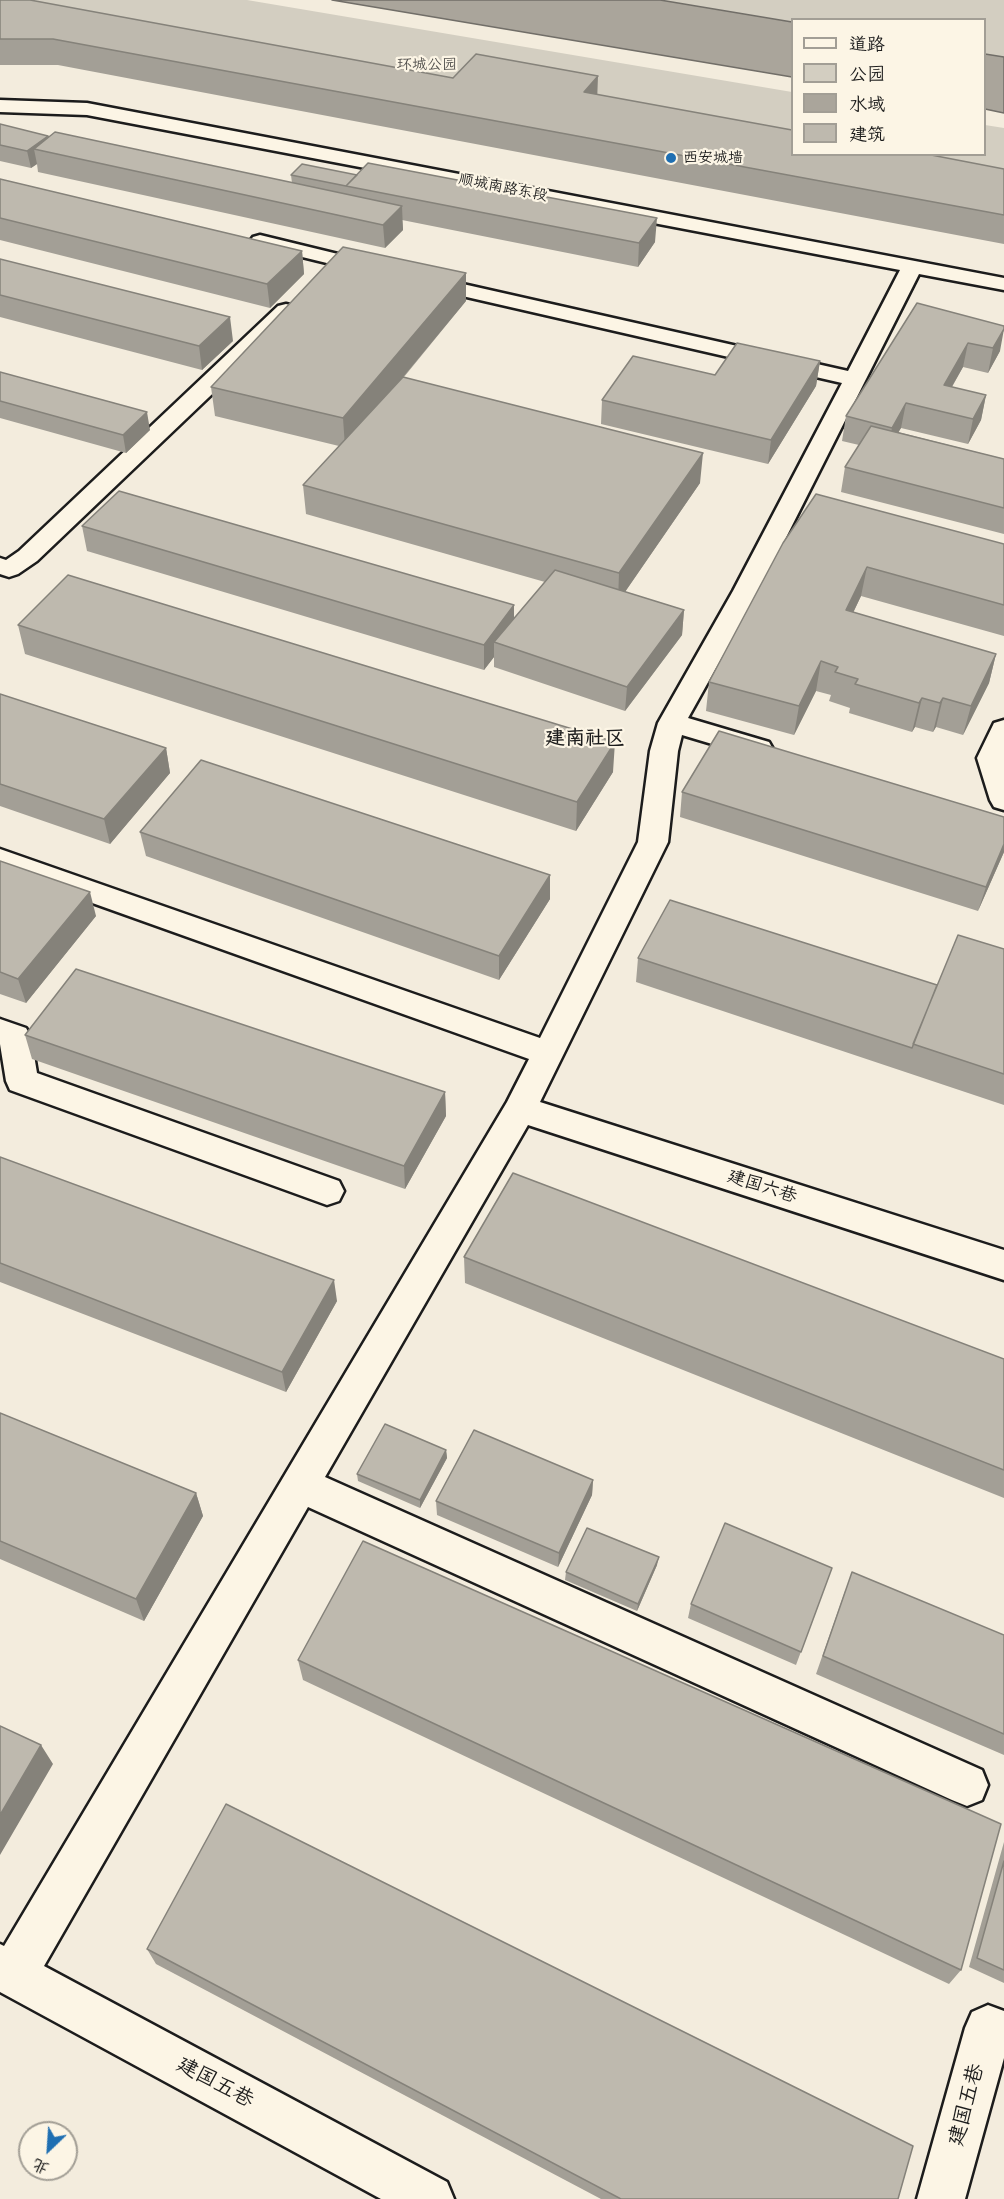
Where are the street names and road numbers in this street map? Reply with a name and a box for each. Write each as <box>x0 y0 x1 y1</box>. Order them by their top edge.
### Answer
street label: 顺城南路东段 <box>457 171 549 205</box>
street label: 建国六巷 <box>724 1166 800 1208</box>
street label: 建国五巷 <box>172 2052 258 2114</box>
street label: 建国五巷 <box>944 2061 990 2149</box>

